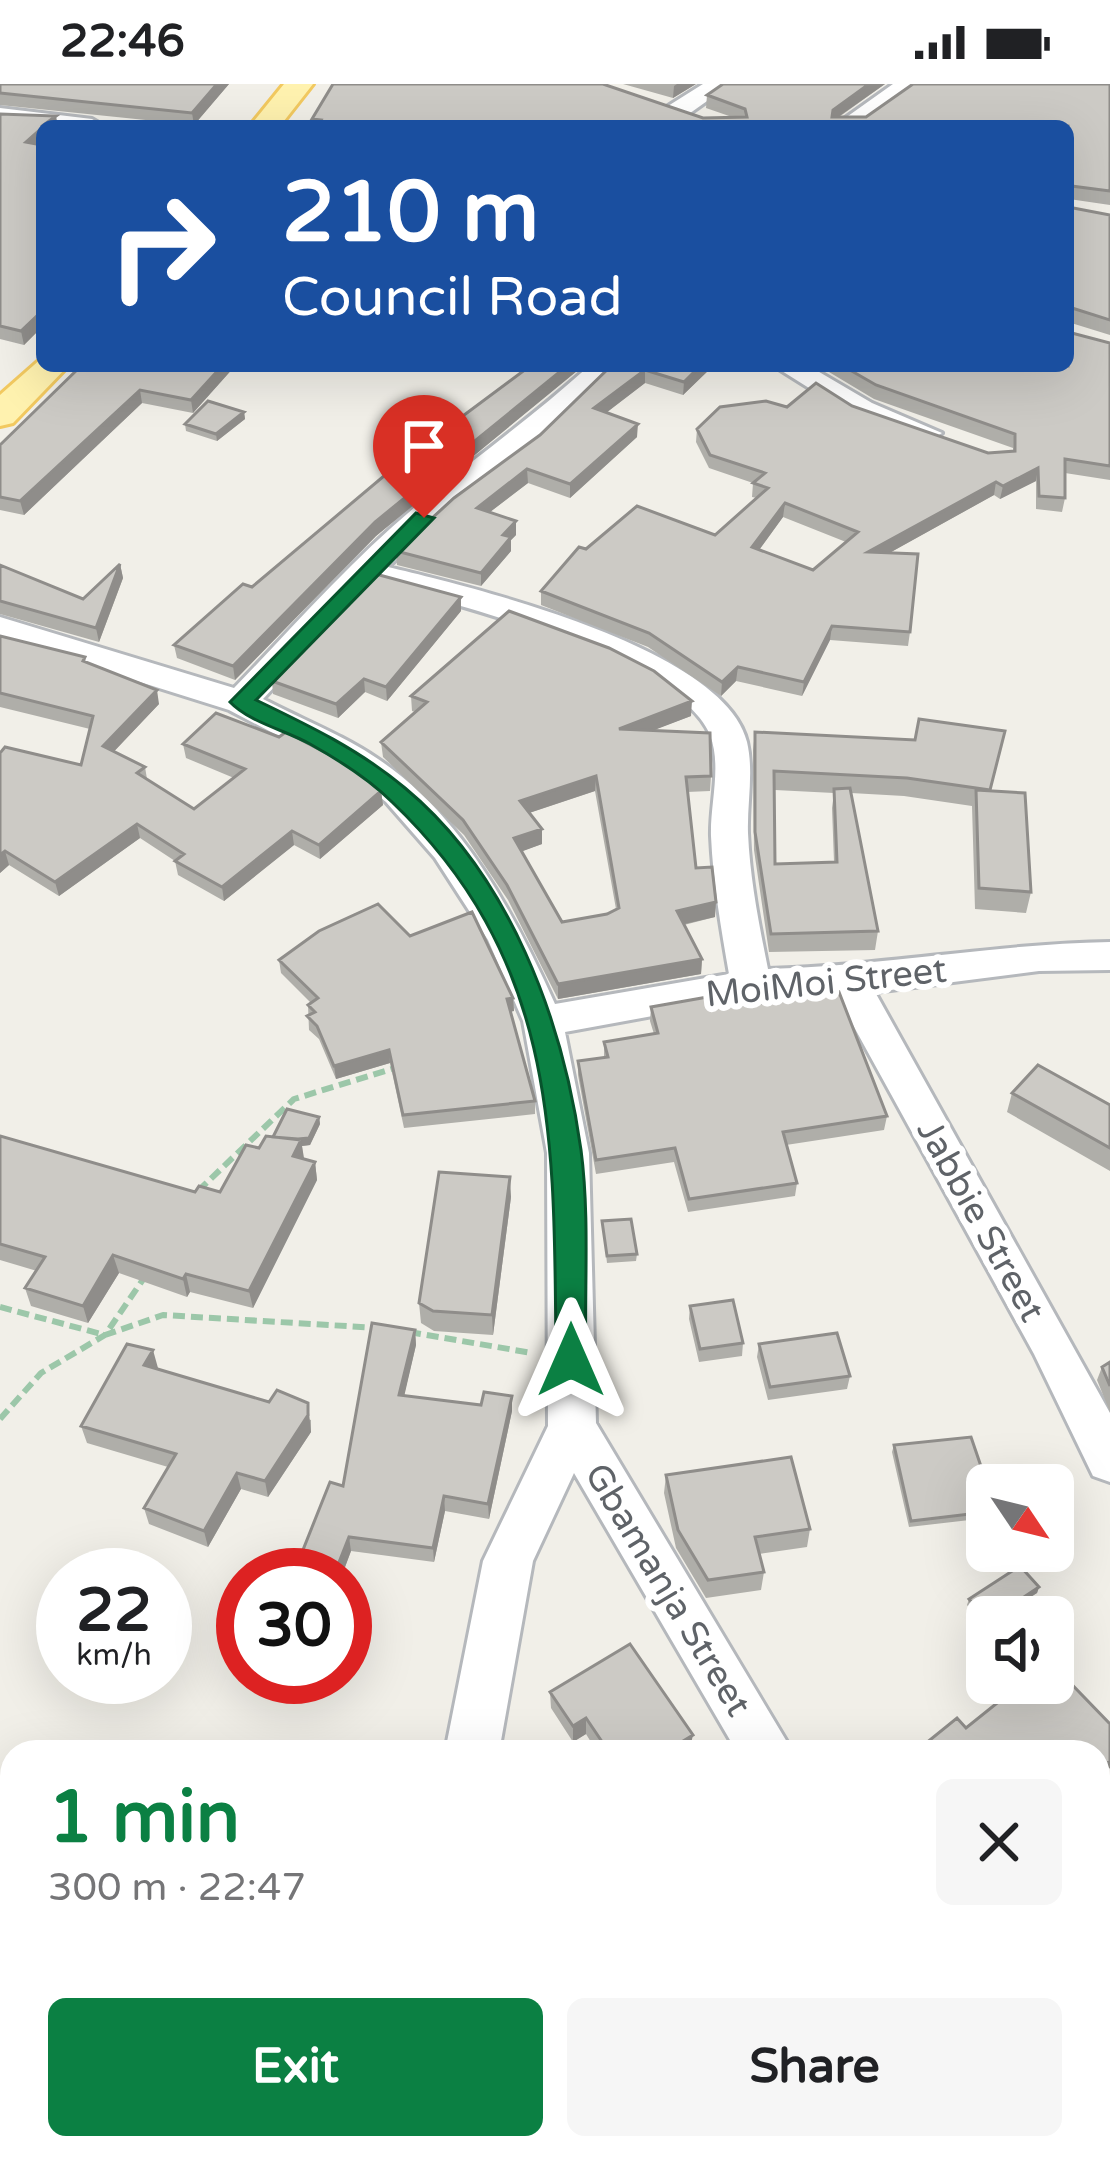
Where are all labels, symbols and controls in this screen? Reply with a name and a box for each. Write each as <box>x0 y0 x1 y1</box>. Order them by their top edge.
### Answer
text: 22:46 <box>60 15 185 69</box>
text: 210 m <box>282 163 539 264</box>
icon: right <box>84 168 240 324</box>
text: Council Road <box>282 265 623 330</box>
pin <box>373 395 475 518</box>
icon: arrive <box>391 413 457 479</box>
street label: MoiMoi Street <box>704 948 949 1017</box>
street label: Jabbie Street <box>908 1112 1054 1329</box>
position arrow <box>508 1297 634 1423</box>
street label: Gbamanja Street <box>575 1456 760 1724</box>
north arrow <box>966 1464 1074 1572</box>
map controls <box>966 1464 1074 1704</box>
speed limit sign: 30 <box>216 1548 372 1704</box>
text: 22 <box>76 1575 152 1647</box>
button: sound <box>966 1596 1074 1704</box>
text: km/h <box>76 1637 152 1674</box>
text: 1 min <box>48 1775 240 1862</box>
button: close <box>936 1779 1062 1905</box>
text: 300 m · 22:47 <box>48 1864 306 1911</box>
button: Exit <box>48 1998 543 2136</box>
button: Share <box>567 1998 1062 2136</box>

